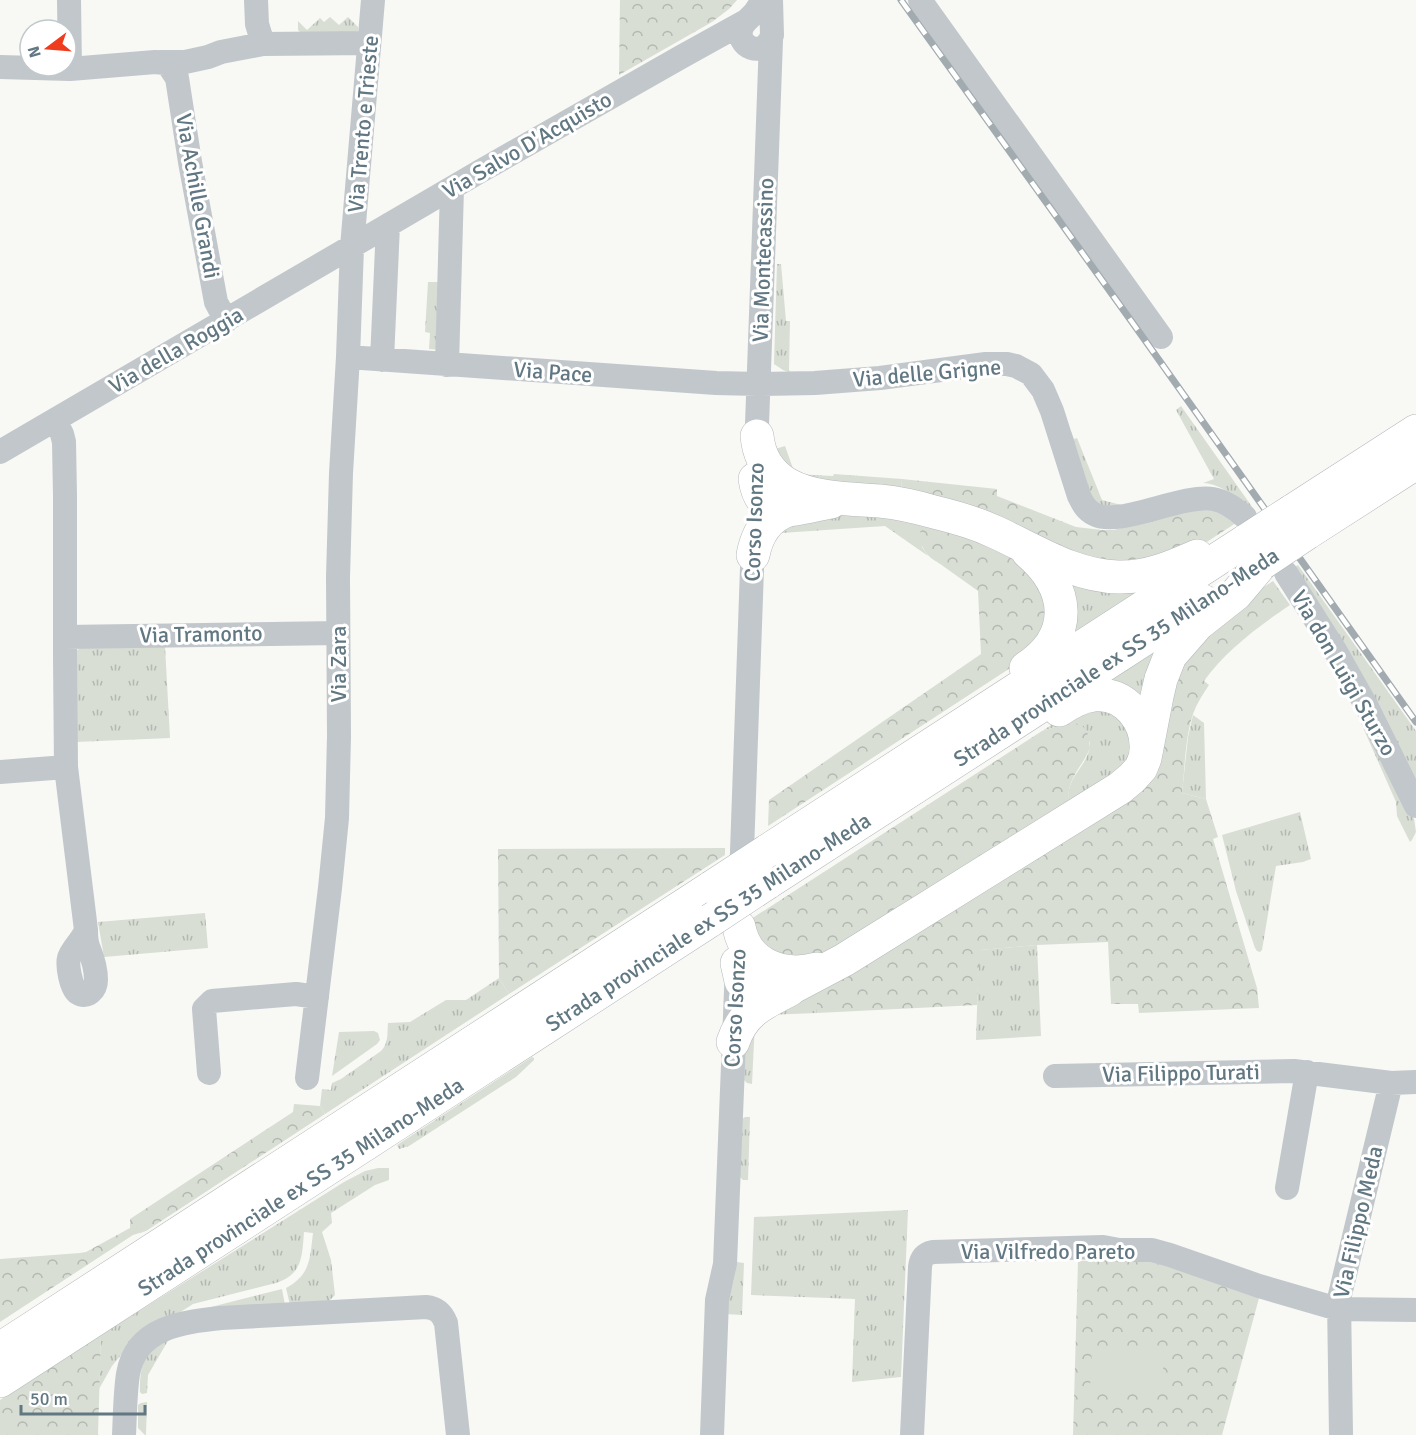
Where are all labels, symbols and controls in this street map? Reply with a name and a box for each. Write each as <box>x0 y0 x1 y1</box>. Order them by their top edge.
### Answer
north arrow <box>18 18 78 78</box>
street label: Via Trento e Trieste <box>342 34 384 214</box>
text: N <box>23 44 46 60</box>
street label: Via Salvo D'Acquisto <box>438 86 616 204</box>
street label: Via Achille Grandi <box>170 111 226 281</box>
street label: Via Montecassino <box>747 177 779 343</box>
street label: Via della Roggia <box>104 301 248 399</box>
street label: Via delle Grigne <box>852 353 1002 393</box>
street label: Via Pace <box>513 356 593 388</box>
street label: Corso Isonzo <box>738 462 770 582</box>
street label: Strada provinciale ex SS 35 Milano-Meda <box>948 541 1284 773</box>
street label: Via don Luigi Sturzo <box>1286 585 1402 761</box>
street label: Via Tramonto <box>139 619 263 649</box>
street label: Via Zara <box>325 626 352 702</box>
street label: Strada provinciale ex SS 35 Milano-Meda <box>540 806 876 1038</box>
street label: Corso Isonzo <box>718 948 752 1068</box>
street label: Via Filippo Turati <box>1102 1058 1260 1088</box>
street label: Strada provinciale ex SS 35 Milano-Meda <box>132 1071 468 1302</box>
street label: Via Filippo Meda <box>1327 1143 1389 1301</box>
street label: Via Vilfredo Pareto <box>961 1238 1135 1265</box>
scale bar <box>21 1378 146 1416</box>
text: 50 m <box>30 1388 68 1410</box>

